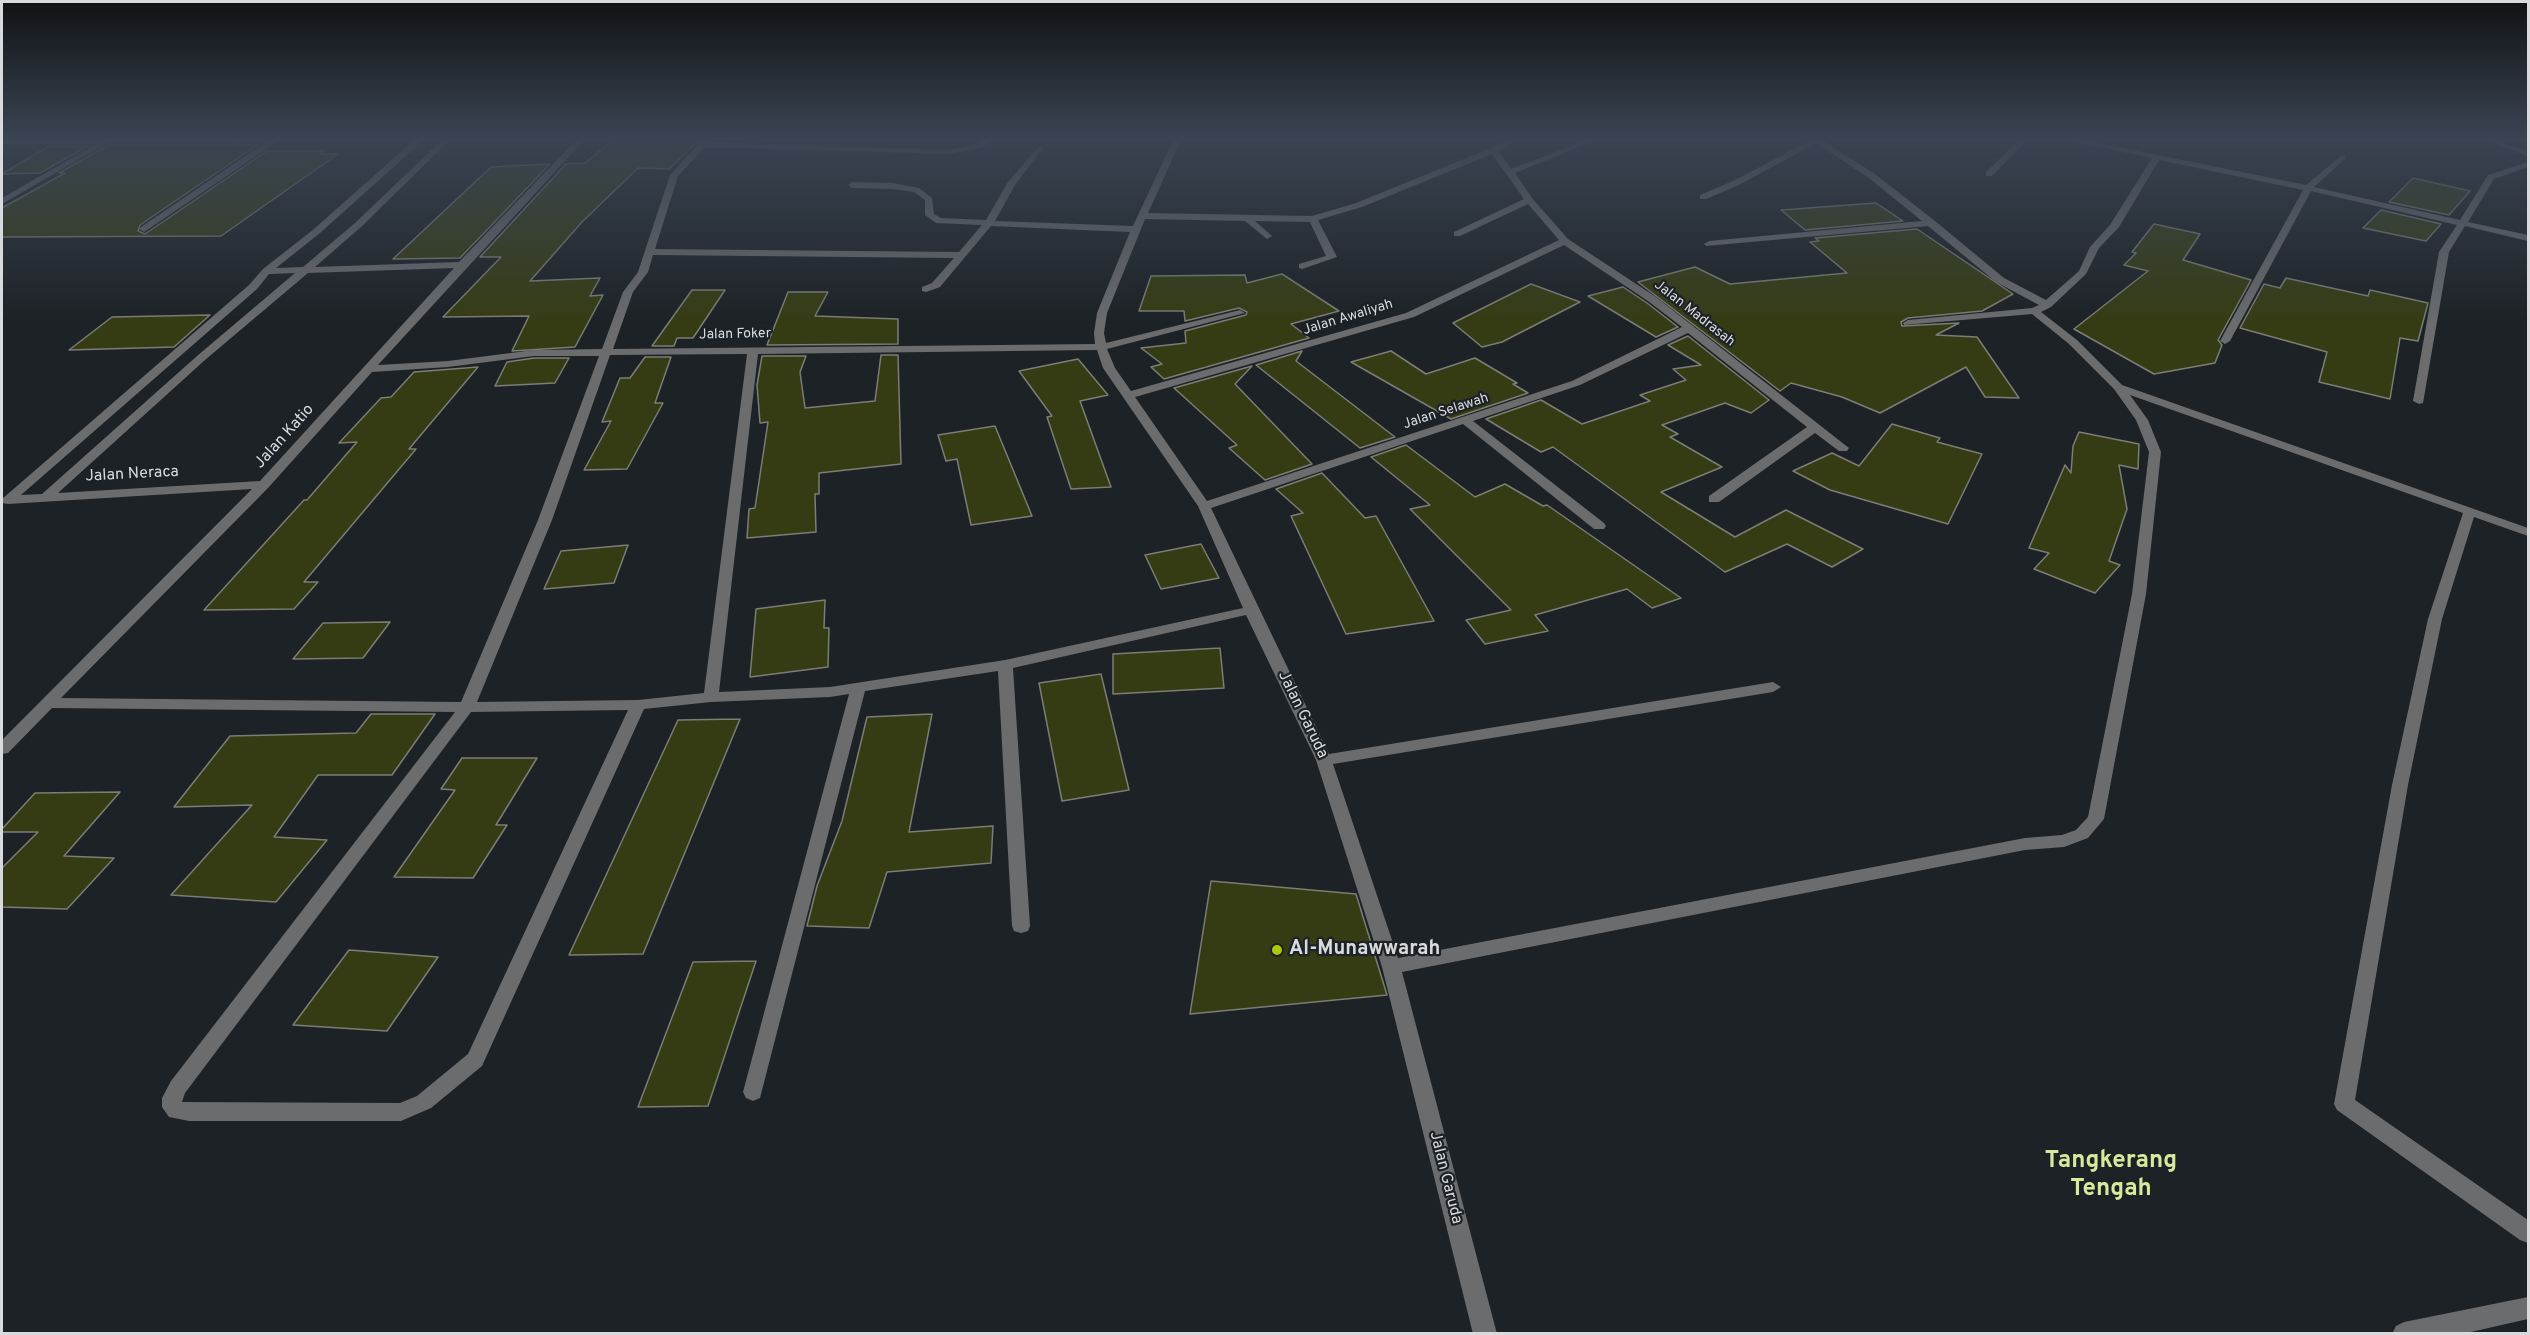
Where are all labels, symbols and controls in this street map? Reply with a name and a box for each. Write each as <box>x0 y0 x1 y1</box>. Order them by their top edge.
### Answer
street label: Jalan Madrasah <box>1650 277 1738 351</box>
street label: Jalan Awaliyah <box>1301 296 1395 340</box>
street label: Jalan Foker <box>699 326 771 344</box>
street label: Jalan Selawah <box>1401 390 1491 434</box>
street label: Jalan Katio <box>251 401 319 473</box>
street label: Jalan Neraca <box>85 463 179 487</box>
street label: Jalan Garuda <box>1273 668 1331 762</box>
place label: Al-Munawwarah <box>1289 938 1440 962</box>
marker: Al-Munawwarah <box>1270 943 1284 957</box>
street label: Jalan Garuda <box>1424 1130 1466 1226</box>
district label: Tangkerang Tengah <box>2045 1148 2177 1204</box>

